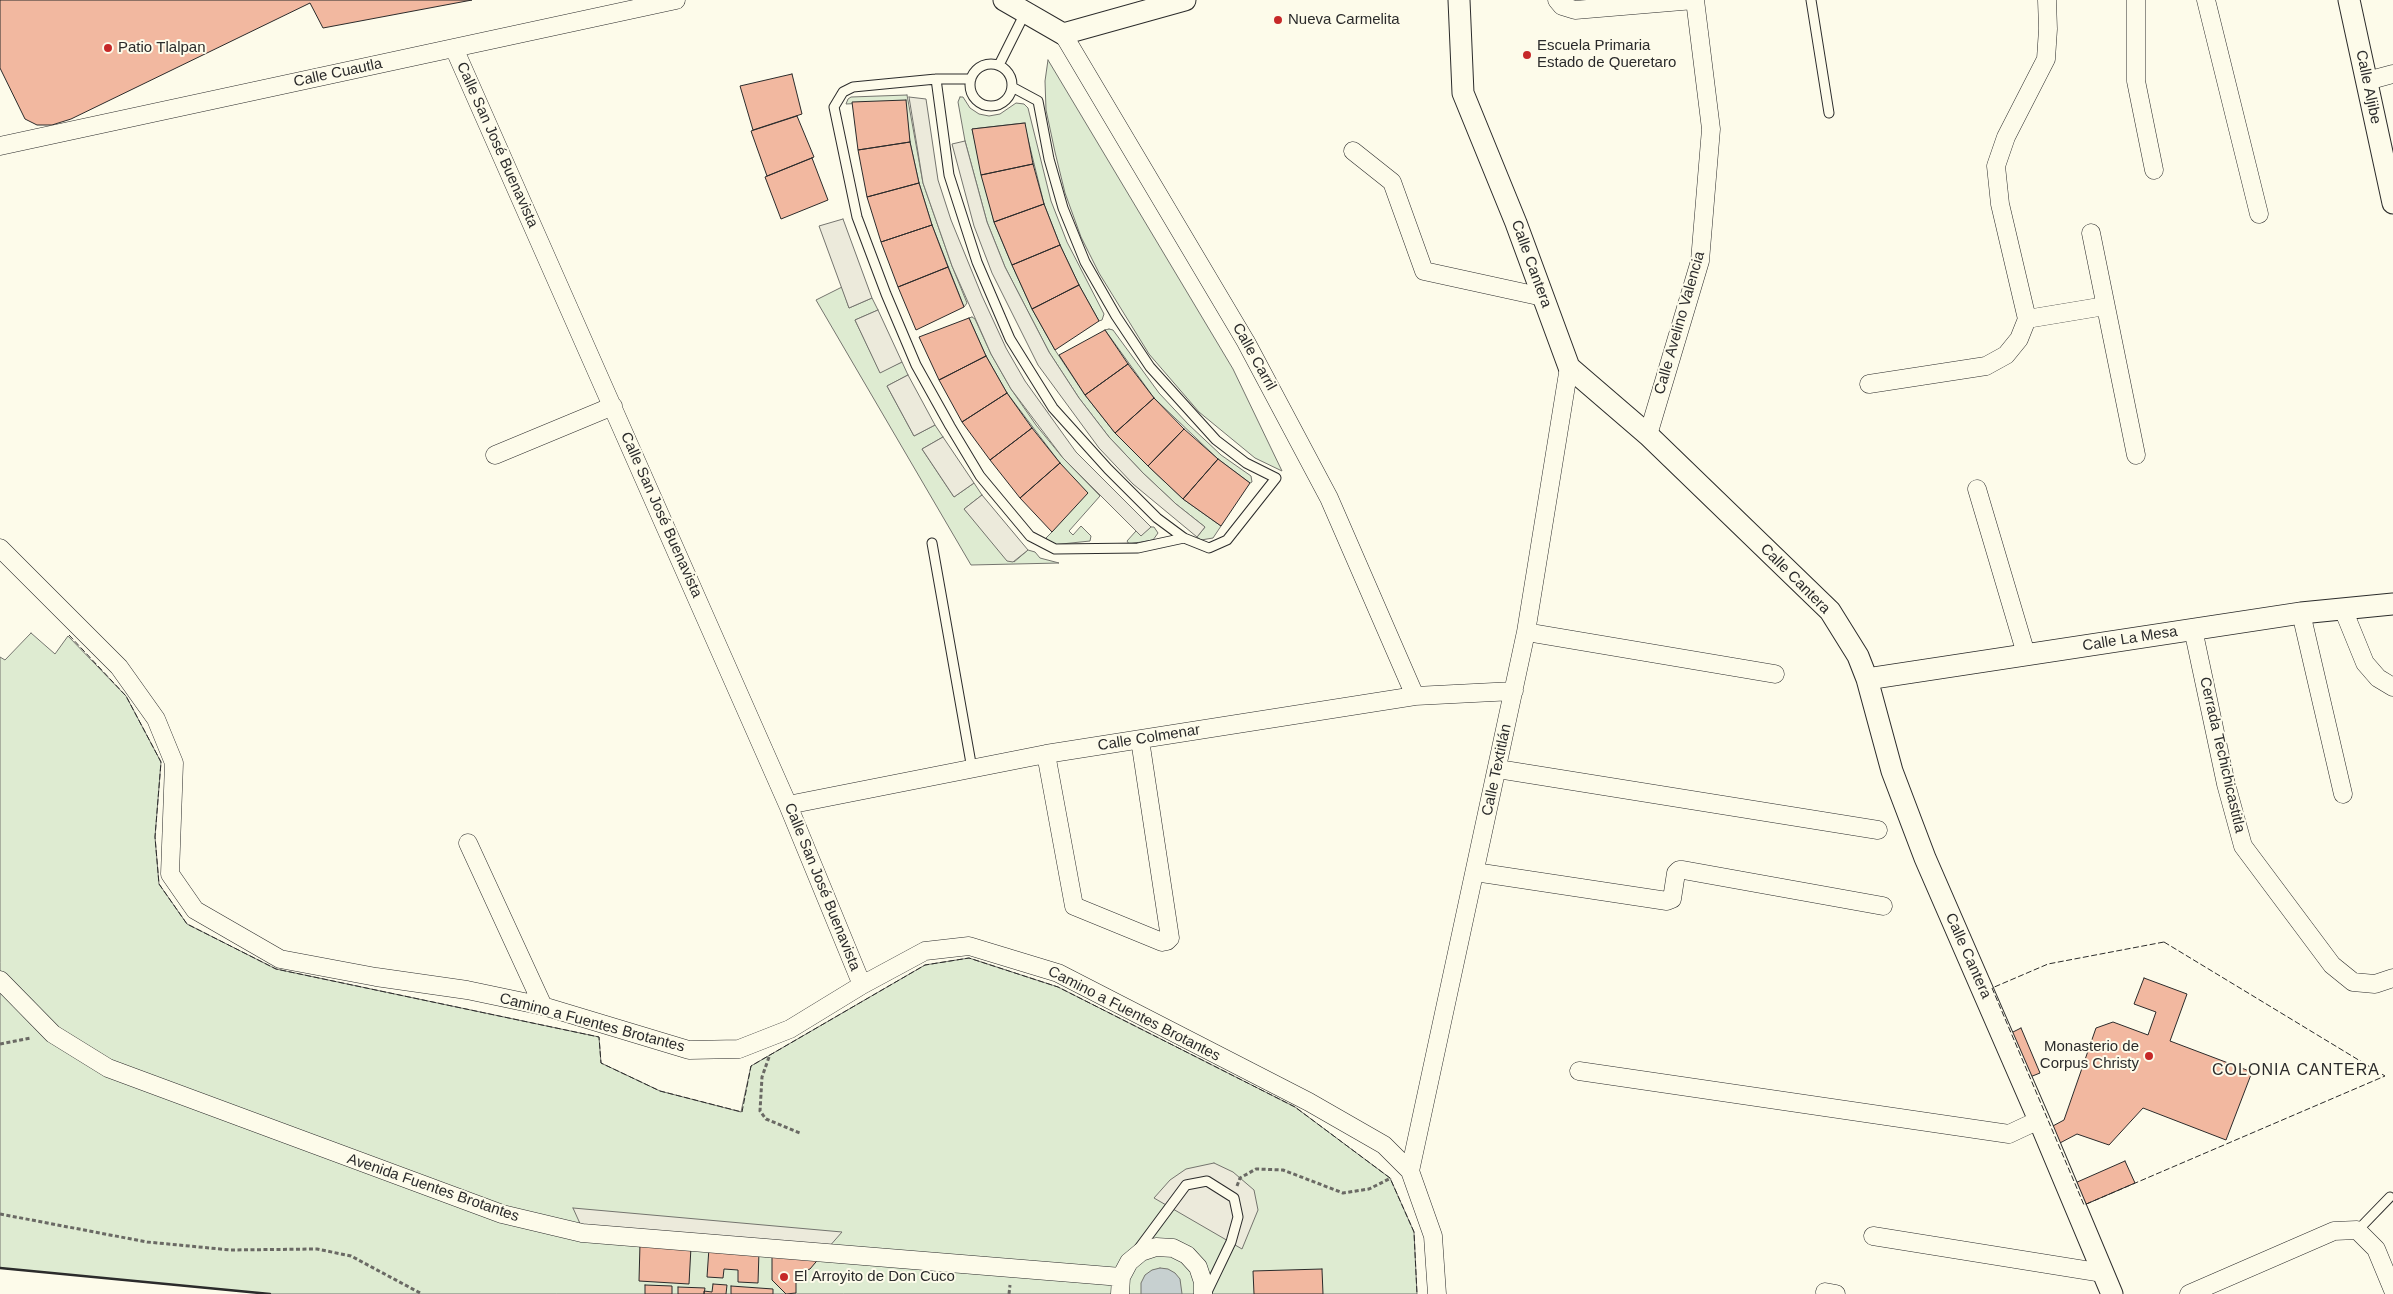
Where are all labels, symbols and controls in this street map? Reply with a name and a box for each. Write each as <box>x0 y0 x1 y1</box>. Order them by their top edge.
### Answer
place label: Nueva Carmelita <box>1288 11 1400 29</box>
marker: Nueva Carmelita <box>1272 14 1284 26</box>
place label: Escuela Primaria Estado de Queretaro <box>1537 37 1676 72</box>
place label: Patio Tlalpan <box>118 39 206 57</box>
marker: Patio Tlalpan <box>102 42 114 54</box>
street label: Calle Aljibe <box>2351 48 2385 126</box>
marker: Escuela Primaria Estado de Queretaro <box>1521 49 1533 61</box>
street label: Calle Cuautla <box>292 55 384 91</box>
street label: Calle San José Buenavista <box>452 59 542 231</box>
street label: Calle Cantera <box>1507 218 1555 310</box>
street label: Calle Avelino Valencia <box>1651 249 1709 397</box>
street label: Calle Carril <box>1228 320 1280 394</box>
street label: Calle San José Buenavista <box>616 429 706 601</box>
street label: Calle Cantera <box>1756 540 1834 618</box>
street label: Calle La Mesa <box>2081 623 2179 655</box>
street label: Cerrada Techichicastitla <box>2195 675 2249 835</box>
street label: Calle Colmenar <box>1097 721 1201 755</box>
street label: Calle Textitlán <box>1478 722 1516 818</box>
street label: Calle San José Buenavista <box>780 801 864 973</box>
street label: Calle Cantera <box>1941 910 1995 1002</box>
street label: Camino a Fuentes Brotantes <box>1045 963 1223 1065</box>
street label: Camino a Fuentes Brotantes <box>497 990 687 1056</box>
place label: Monasterio de Corpus Christy <box>2040 1038 2139 1073</box>
marker: Monasterio de Corpus Christy <box>2143 1050 2155 1062</box>
district label: COLONIA CANTERA <box>2210 1061 2382 1081</box>
street label: Avenida Fuentes Brotantes <box>345 1150 521 1226</box>
place label: El Arroyito de Don Cuco <box>794 1268 955 1286</box>
marker: El Arroyito de Don Cuco <box>778 1271 790 1283</box>

